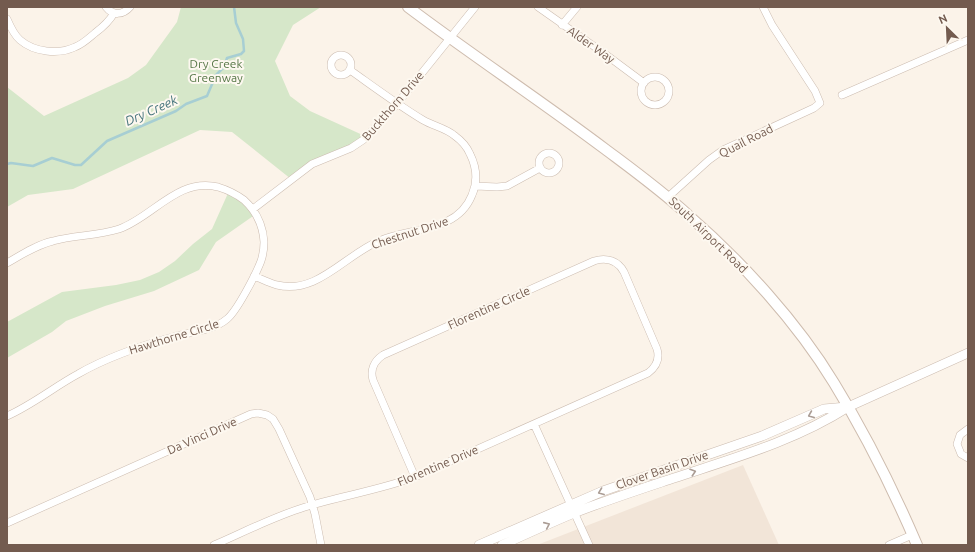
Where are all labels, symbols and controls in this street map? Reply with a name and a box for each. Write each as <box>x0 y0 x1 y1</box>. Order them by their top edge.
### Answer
north arrow <box>927 8 967 48</box>
text: N <box>937 12 949 26</box>
street label: Alder Way <box>565 24 618 66</box>
park label: Dry Creek Greenway <box>189 57 243 84</box>
street label: Buckthorn Drive <box>359 68 426 143</box>
water label: Dry Creek <box>123 92 180 128</box>
street label: Quail Road <box>717 121 775 160</box>
street label: South Airport Road <box>667 194 750 275</box>
street label: Chestnut Drive <box>370 214 450 251</box>
street label: Florentine Circle <box>446 284 532 331</box>
street label: Hawthorne Circle <box>127 317 220 356</box>
one-way arrow <box>807 410 815 418</box>
street label: Da Vinci Drive <box>165 414 239 457</box>
street label: Florentine Drive <box>395 443 480 488</box>
street label: Clover Basin Drive <box>614 448 710 491</box>
one-way arrow <box>689 468 696 477</box>
one-way arrow <box>597 487 604 495</box>
one-way arrow <box>542 522 550 530</box>

